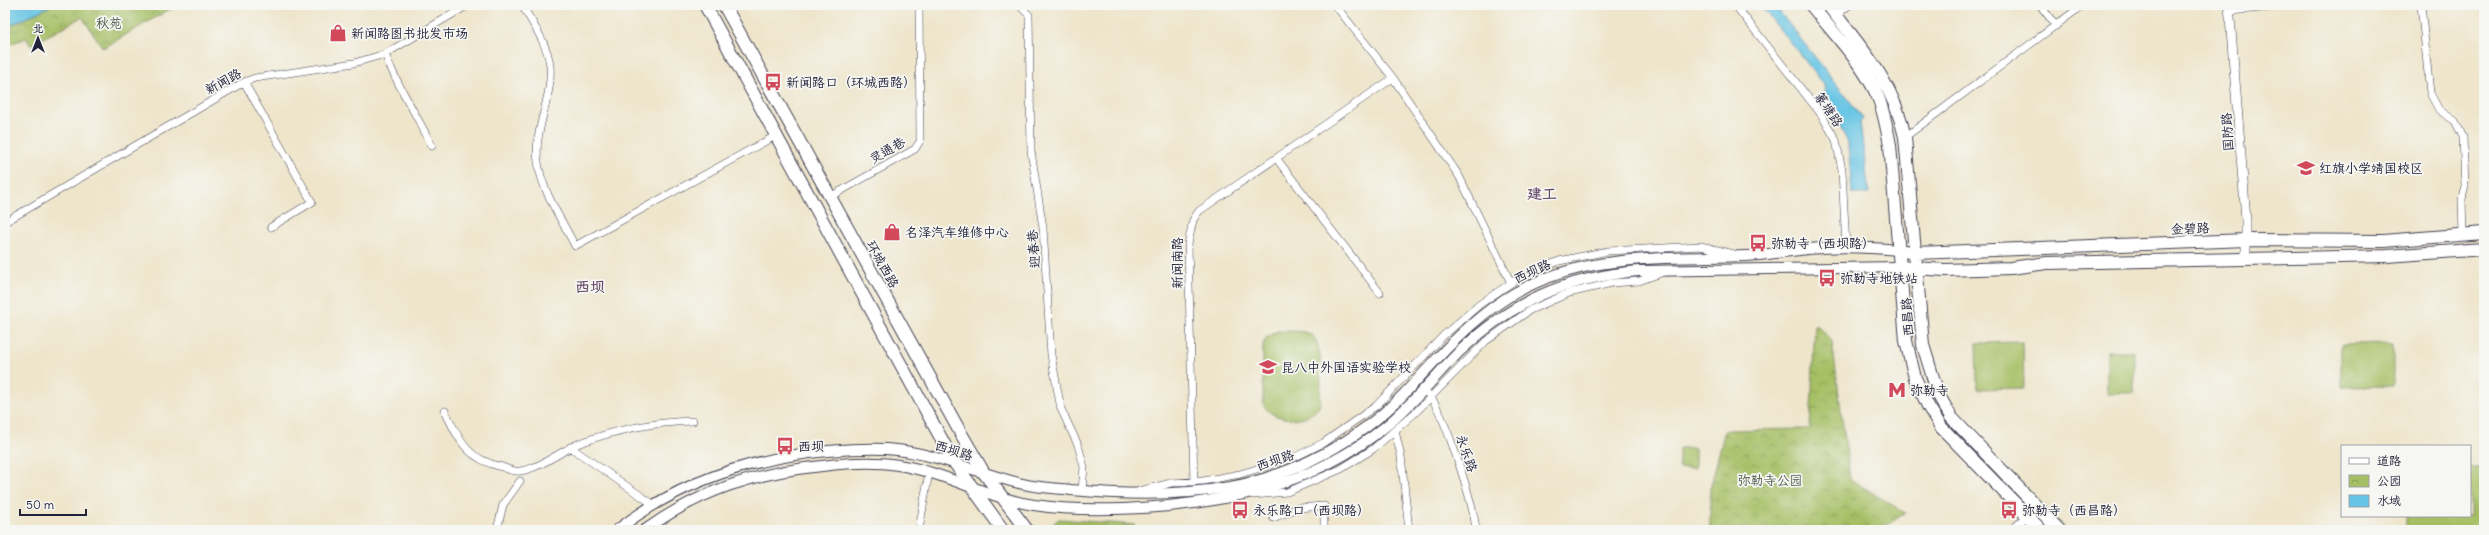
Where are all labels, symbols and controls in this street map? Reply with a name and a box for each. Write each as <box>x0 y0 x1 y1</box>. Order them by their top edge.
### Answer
park label: 秋苑 <box>96 15 122 32</box>
north arrow <box>18 18 58 58</box>
text: 北 <box>33 21 44 35</box>
shop icon: 新闻路图书批发市场 <box>328 23 348 43</box>
place label: 新闻路图书批发市场 <box>351 25 468 42</box>
street label: 新闻路 <box>202 65 244 98</box>
bus stop icon: 新闻路口（环城西路） <box>763 72 783 92</box>
place label: 新闻路口（环城西路） <box>786 74 916 91</box>
street label: 篆塘路 <box>1811 88 1847 130</box>
street label: 国防路 <box>2218 112 2237 152</box>
street label: 灵通巷 <box>866 133 908 168</box>
school or university icon: 红旗小学靖国校区 <box>2296 158 2316 178</box>
place label: 红旗小学靖国校区 <box>2319 160 2423 177</box>
district label: 建工 <box>1527 184 1557 203</box>
street label: 金碧路 <box>2170 219 2210 238</box>
shop icon: 名泽汽车维修中心 <box>882 222 902 242</box>
place label: 名泽汽车维修中心 <box>905 224 1009 241</box>
street label: 迎春巷 <box>1023 229 1044 269</box>
bus stop icon: 弥勒寺（西坝路） <box>1748 233 1768 253</box>
place label: 弥勒寺（西坝路） <box>1771 235 1875 252</box>
street label: 环城西路 <box>863 237 903 291</box>
street label: 新闻南路 <box>1169 237 1186 289</box>
street label: 西坝路 <box>1511 256 1553 287</box>
bus stop icon: 弥勒寺地铁站 <box>1817 268 1837 288</box>
place label: 弥勒寺地铁站 <box>1840 270 1918 287</box>
district label: 西坝 <box>575 277 605 296</box>
street label: 西昌路 <box>1898 297 1917 337</box>
school or university icon: 昆八中外国语实验学校 <box>1258 357 1278 377</box>
place label: 昆八中外国语实验学校 <box>1281 359 1411 376</box>
metro station icon: 弥勒寺 <box>1887 380 1907 400</box>
place label: 弥勒寺 <box>1910 382 1949 399</box>
street label: 永乐路 <box>1452 432 1481 474</box>
bus stop icon: 西坝 <box>775 436 795 456</box>
street label: 西坝路 <box>933 437 975 464</box>
place label: 西坝 <box>798 438 824 455</box>
legend <box>2341 445 2471 517</box>
street label: 西坝路 <box>1254 446 1296 475</box>
text: 道路 <box>2377 453 2401 468</box>
park label: 弥勒寺公园 <box>1737 472 1803 489</box>
text: 公园 <box>2377 473 2401 488</box>
scale bar <box>20 491 86 517</box>
text: 水域 <box>2377 493 2401 508</box>
text: 50 m <box>26 497 55 512</box>
bus stop icon: 永乐路口（西坝路） <box>1230 500 1250 520</box>
bus stop icon: 弥勒寺（西昌路） <box>1999 500 2019 520</box>
place label: 永乐路口（西坝路） <box>1253 502 1370 519</box>
place label: 弥勒寺（西昌路） <box>2022 502 2126 519</box>

